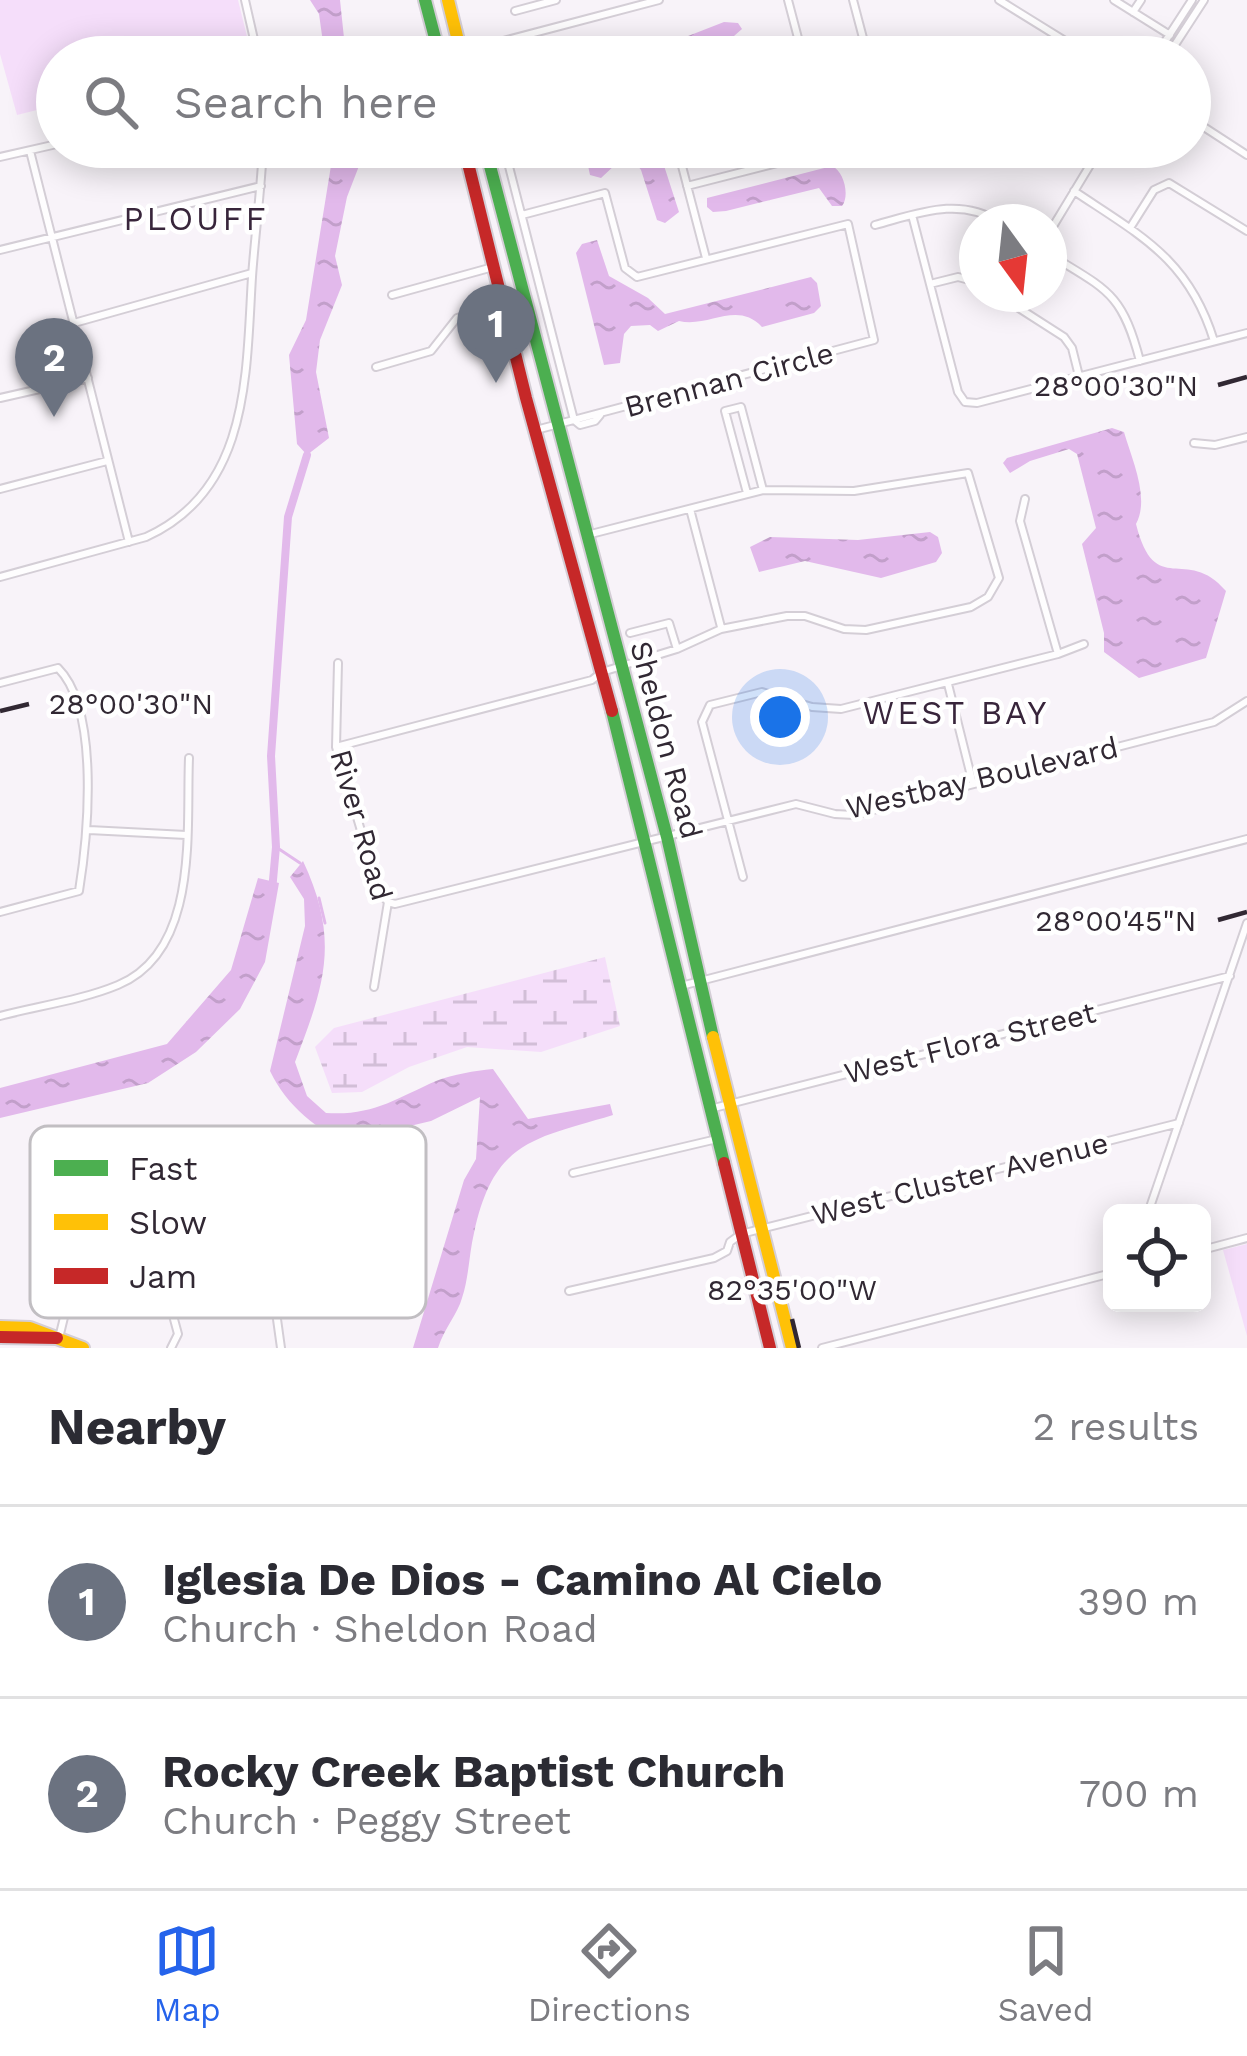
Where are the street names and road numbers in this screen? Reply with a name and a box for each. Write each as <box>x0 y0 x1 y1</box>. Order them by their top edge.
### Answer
street label: Brennan Circle <box>620 335 837 424</box>
street label: Sheldon Road <box>623 637 710 843</box>
street label: Westbay Boulevard <box>842 729 1121 826</box>
street label: River Road <box>323 745 400 905</box>
street label: West Flora Street <box>841 994 1100 1091</box>
street label: West Cluster Avenue <box>808 1125 1112 1232</box>

